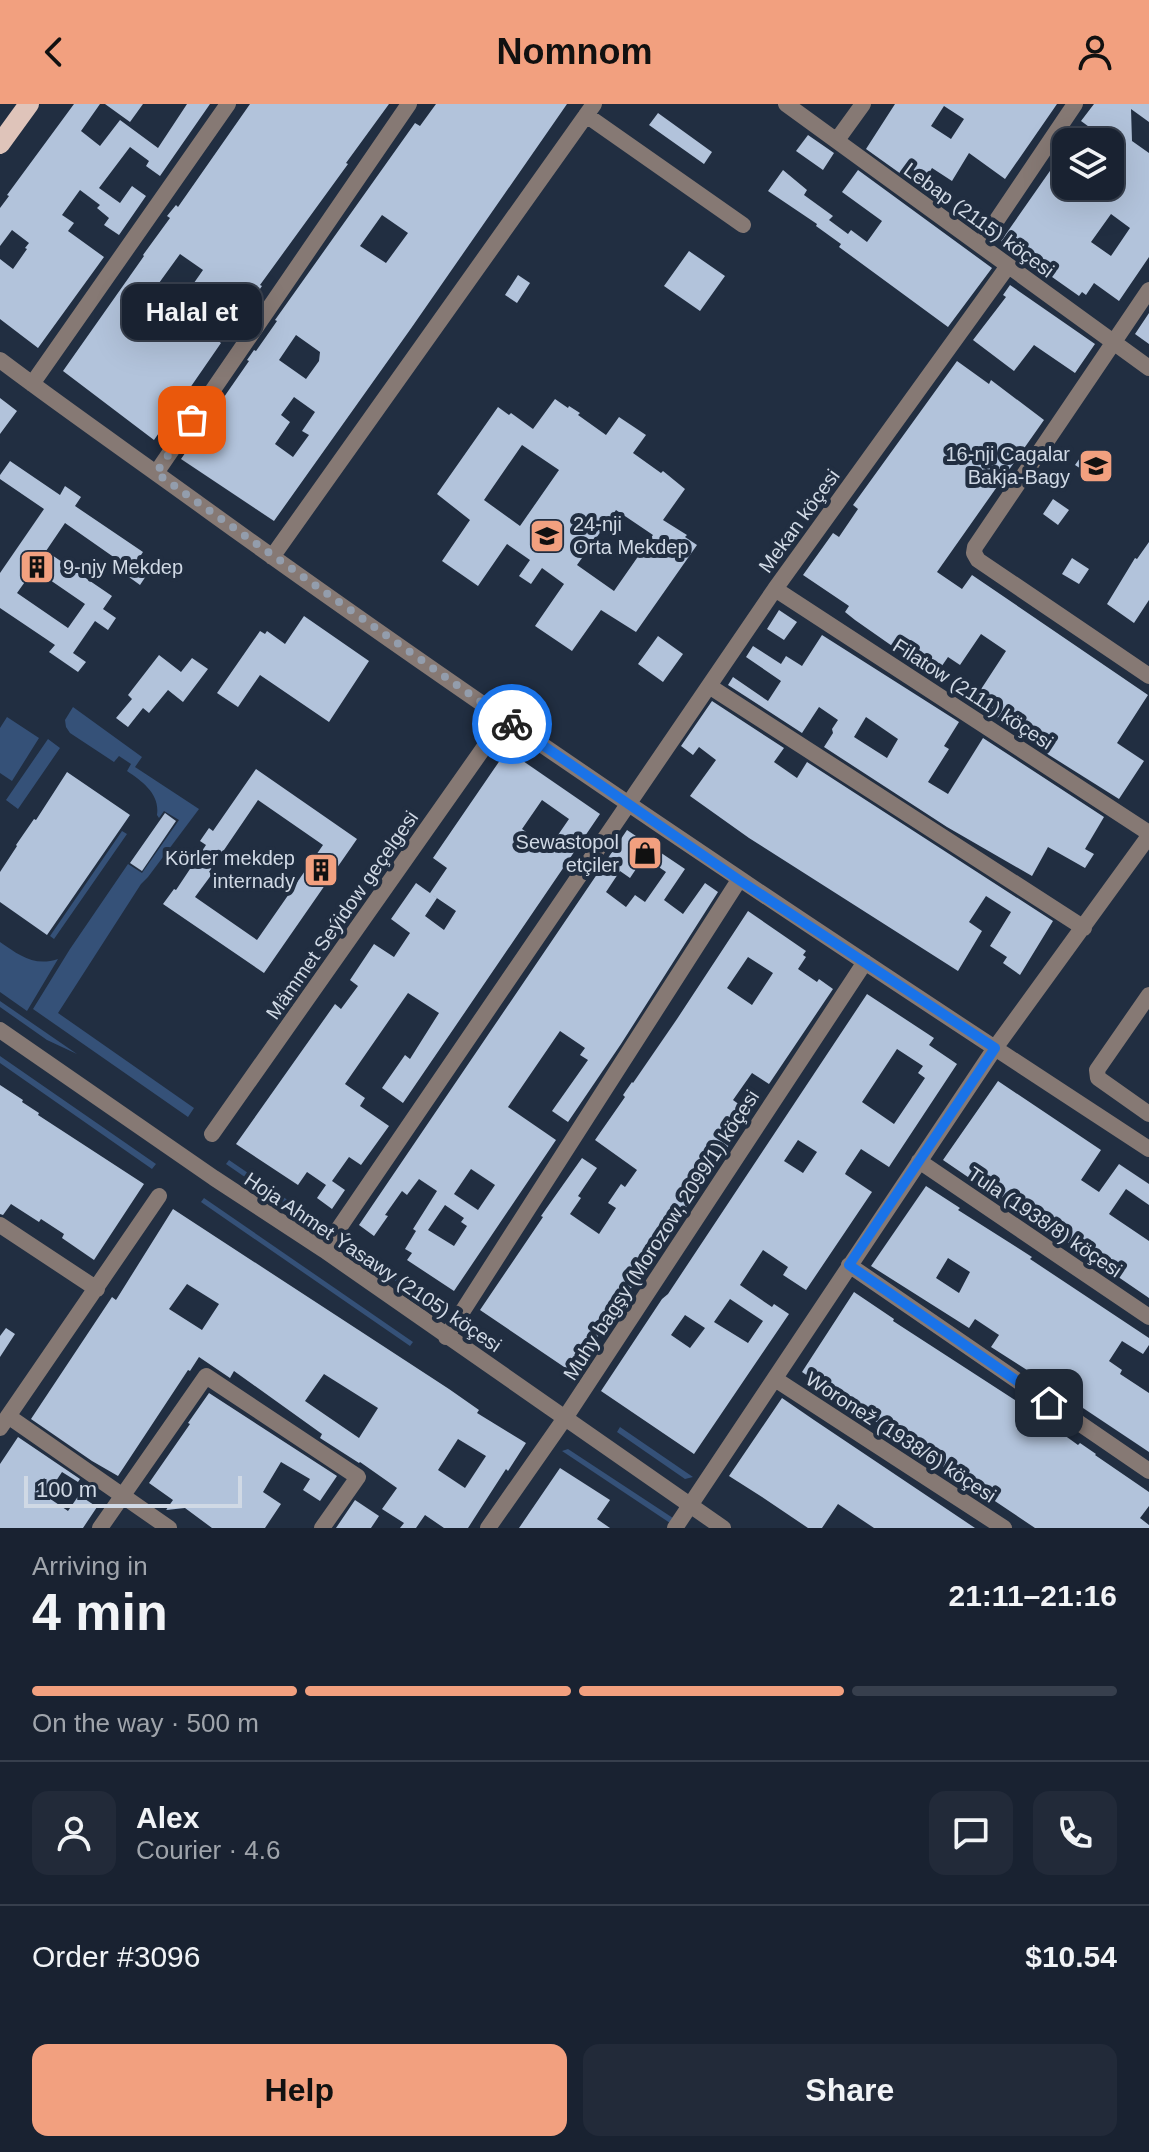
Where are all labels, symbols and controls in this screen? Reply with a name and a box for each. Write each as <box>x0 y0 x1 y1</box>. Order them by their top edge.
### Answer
icon: back <box>32 30 76 74</box>
icon: person <box>1073 30 1117 74</box>
text: Nomnom <box>497 31 653 72</box>
map controls <box>1052 128 1124 200</box>
button: layers <box>1052 128 1124 200</box>
street label: Lebap (2115) köçesi <box>900 158 1058 282</box>
callout: Halal et <box>122 284 262 340</box>
text: Halal et <box>146 297 238 327</box>
pin <box>158 386 226 454</box>
icon: bag <box>170 398 214 442</box>
place label: 16-nji Cagalar Bakja-Bagy <box>945 443 1070 488</box>
school or university icon: 16-nji Cagalar Bakja-Bagy <box>1077 447 1115 485</box>
street label: Mekan köçesi <box>754 465 844 577</box>
place label: 24-nji Orta Mekdep <box>573 513 689 558</box>
school or university icon: 24-nji Orta Mekdep <box>528 517 566 555</box>
building icon: 9-njy Mekdep <box>18 548 56 586</box>
place label: 9-njy Mekdep <box>63 556 183 578</box>
street label: Filatow (2111) köçesi <box>889 634 1057 754</box>
courier <box>472 684 552 764</box>
icon: bike <box>490 702 534 746</box>
street label: Mämmet Seýidow geçelgesi <box>262 807 422 1023</box>
place label: Sewastopol etçiler <box>516 831 619 876</box>
shop icon: Sewastopol etçiler <box>626 834 664 872</box>
place label: Körler mekdep internady <box>165 847 295 892</box>
building icon: Körler mekdep internady <box>302 851 340 889</box>
street label: Muhy bagşy (Morozow, 2099/1) köçesi <box>559 1086 763 1384</box>
street label: Tula (1938/8) köçesi <box>964 1162 1126 1282</box>
street label: Hoja Ahmet Ýasawy (2105) köçesi <box>241 1168 505 1356</box>
street label: Woronež (1938/6) köçesi <box>802 1367 1000 1507</box>
pin <box>1015 1369 1083 1437</box>
icon: home <box>1027 1381 1071 1425</box>
scale bar <box>24 1472 242 1508</box>
text: 100 m <box>36 1477 97 1502</box>
text: Arriving in <box>32 1551 148 1581</box>
text: 21:11–21:16 <box>949 1579 1117 1612</box>
text: 4 min <box>32 1583 168 1641</box>
text: On the way · 500 m <box>32 1708 259 1738</box>
button: person <box>32 1791 116 1875</box>
button: chat <box>929 1791 1013 1875</box>
button: phone <box>1033 1791 1117 1875</box>
text: Alex <box>136 1801 199 1834</box>
text: Courier · 4.6 <box>136 1835 281 1865</box>
text: Order #3096 <box>32 1940 200 1973</box>
text: $10.54 <box>1025 1940 1117 1973</box>
button: Help <box>32 2044 567 2136</box>
button: Share <box>583 2044 1117 2136</box>

